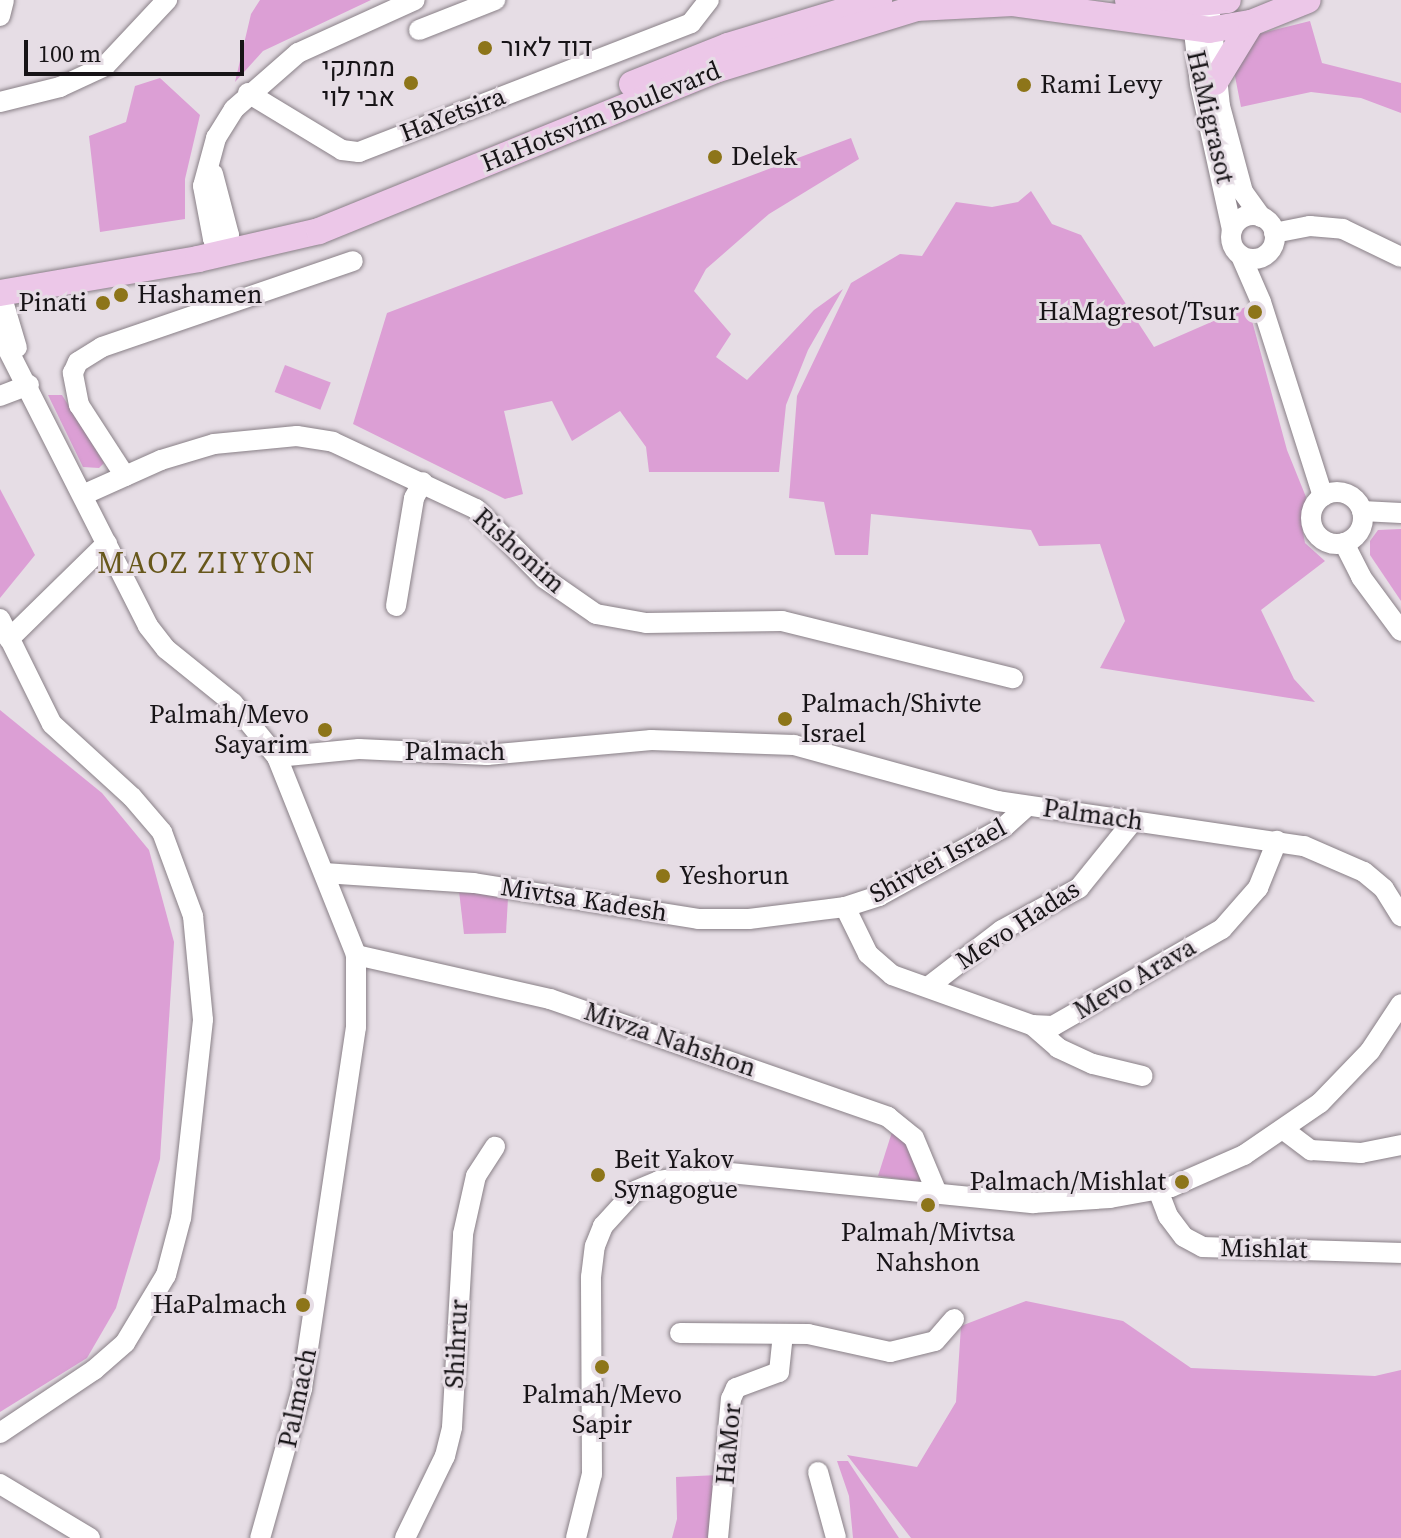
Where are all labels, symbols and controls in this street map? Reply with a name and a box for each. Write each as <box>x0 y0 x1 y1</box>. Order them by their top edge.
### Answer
scale bar <box>28 24 248 74</box>
place label: דוד לאור <box>501 32 592 64</box>
text: 100 m <box>38 37 101 70</box>
marker: דוד לאור <box>476 39 494 57</box>
street label: HaMigrasot <box>1180 47 1240 187</box>
place label: ממתקי אבי לוי <box>322 52 395 114</box>
street label: HaHotsvim Boulevard <box>477 55 725 179</box>
place label: Rami Levy <box>1040 69 1162 101</box>
marker: ממתקי אבי לוי <box>402 74 420 92</box>
marker: Rami Levy <box>1015 76 1033 94</box>
street label: HaYetsira <box>396 81 510 149</box>
place label: Delek <box>731 141 797 173</box>
marker: Delek <box>706 148 724 166</box>
place label: Hashamen <box>137 279 262 311</box>
marker: Hashamen <box>112 286 130 304</box>
place label: Pinati <box>18 287 87 319</box>
marker: Pinati <box>94 294 112 312</box>
place label: HaMagresot/Tsur <box>1038 296 1239 328</box>
marker: HaMagresot/Tsur <box>1246 303 1264 321</box>
street label: Rishonim <box>467 502 571 600</box>
district label: MAOZ ZIYYON <box>97 545 317 581</box>
place label: Palmach/Shivte Israel <box>801 688 982 750</box>
place label: Palmah/Mevo Sayarim <box>149 699 309 760</box>
marker: Palmach/Shivte Israel <box>776 710 794 728</box>
marker: Palmah/Mevo Sayarim <box>316 721 334 739</box>
street label: Palmach <box>405 736 505 768</box>
street label: Palmach <box>1041 793 1145 837</box>
street label: Shivtei Israel <box>864 812 1012 910</box>
place label: Yeshorun <box>679 860 789 892</box>
marker: Yeshorun <box>654 867 672 885</box>
street label: Mivtsa Kadesh <box>498 871 670 929</box>
street label: Mevo Hadas <box>950 873 1086 977</box>
street label: Mevo Arava <box>1069 932 1201 1026</box>
street label: Mivza Nahshon <box>580 996 760 1084</box>
place label: Beit Yakov Synagogue <box>614 1144 738 1206</box>
marker: Beit Yakov Synagogue <box>589 1166 607 1184</box>
place label: Palmach/Mishlat <box>969 1166 1166 1198</box>
marker: Palmach/Mishlat <box>1173 1173 1191 1191</box>
marker: Palmah/Mivtsa Nahshon <box>919 1196 937 1214</box>
place label: Palmah/Mivtsa Nahshon <box>841 1217 1015 1278</box>
street label: Mishlat <box>1220 1233 1308 1265</box>
place label: HaPalmach <box>153 1289 287 1321</box>
marker: HaPalmach <box>294 1296 312 1314</box>
street label: Shihrur <box>439 1299 475 1389</box>
street label: Palmach <box>272 1345 324 1451</box>
marker: Palmah/Mevo Sapir <box>593 1358 611 1376</box>
place label: Palmah/Mevo Sapir <box>522 1379 682 1440</box>
street label: HaMor <box>710 1402 748 1486</box>

